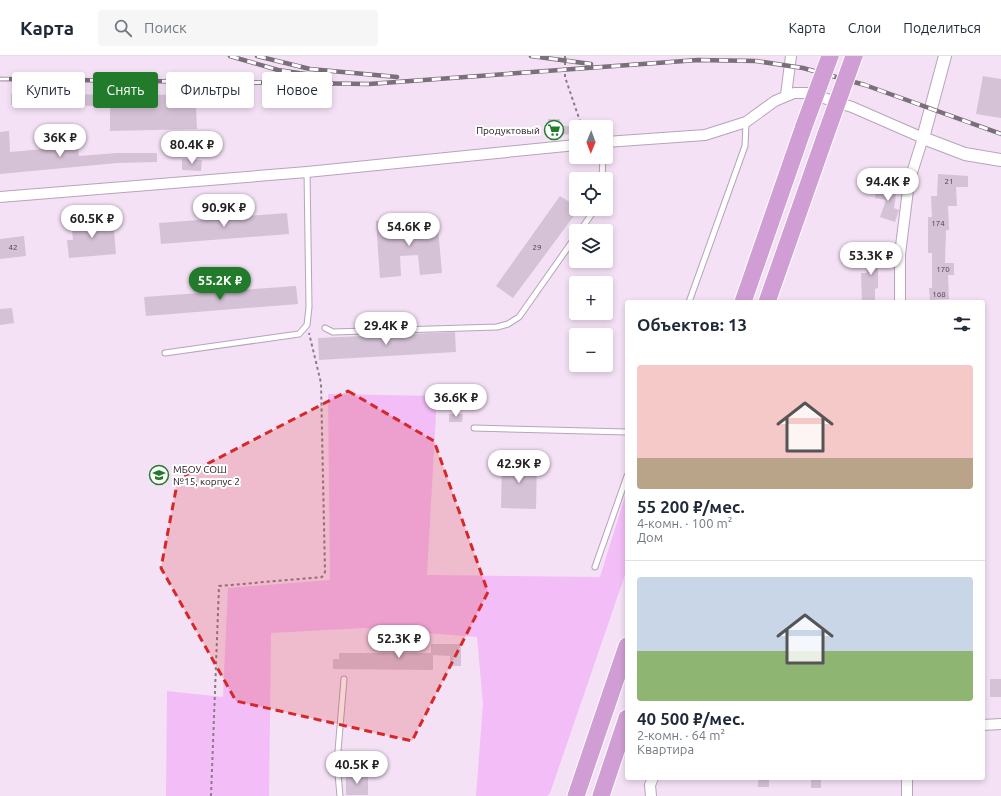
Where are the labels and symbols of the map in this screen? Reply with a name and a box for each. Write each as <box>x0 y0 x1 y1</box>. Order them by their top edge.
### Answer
supermarket icon: Продуктовый <box>543 119 565 141</box>
north arrow <box>569 120 613 164</box>
pin: 36K ₽ <box>32 124 88 158</box>
place label: Продуктовый <box>476 125 540 136</box>
pin: 80.4K ₽ <box>155 131 229 165</box>
pin: 94.4K ₽ <box>851 168 925 202</box>
house number: 21 <box>944 177 954 186</box>
pin: 90.9K ₽ <box>187 194 261 228</box>
pin: 60.5K ₽ <box>55 205 129 239</box>
pin: 54.6K ₽ <box>372 213 446 247</box>
house number: 174 <box>931 219 945 228</box>
pin: 53.3K ₽ <box>834 242 908 276</box>
house number: 42 <box>8 243 18 252</box>
house number: 29 <box>532 243 542 252</box>
house number: 170 <box>936 265 950 274</box>
pin: 55.2K ₽ <box>183 267 257 301</box>
house number: 168 <box>932 290 946 299</box>
pin: 29.4K ₽ <box>349 312 423 346</box>
pin: 36.6K ₽ <box>419 384 493 418</box>
pin: 42.9K ₽ <box>482 450 556 484</box>
school or university icon: МБОУ СОШ №15, корпус 2 <box>148 464 170 486</box>
place label: МБОУ СОШ №15, корпус 2 <box>173 464 240 487</box>
pin: 52.3K ₽ <box>362 625 436 659</box>
pin: 40.5K ₽ <box>320 751 394 785</box>

